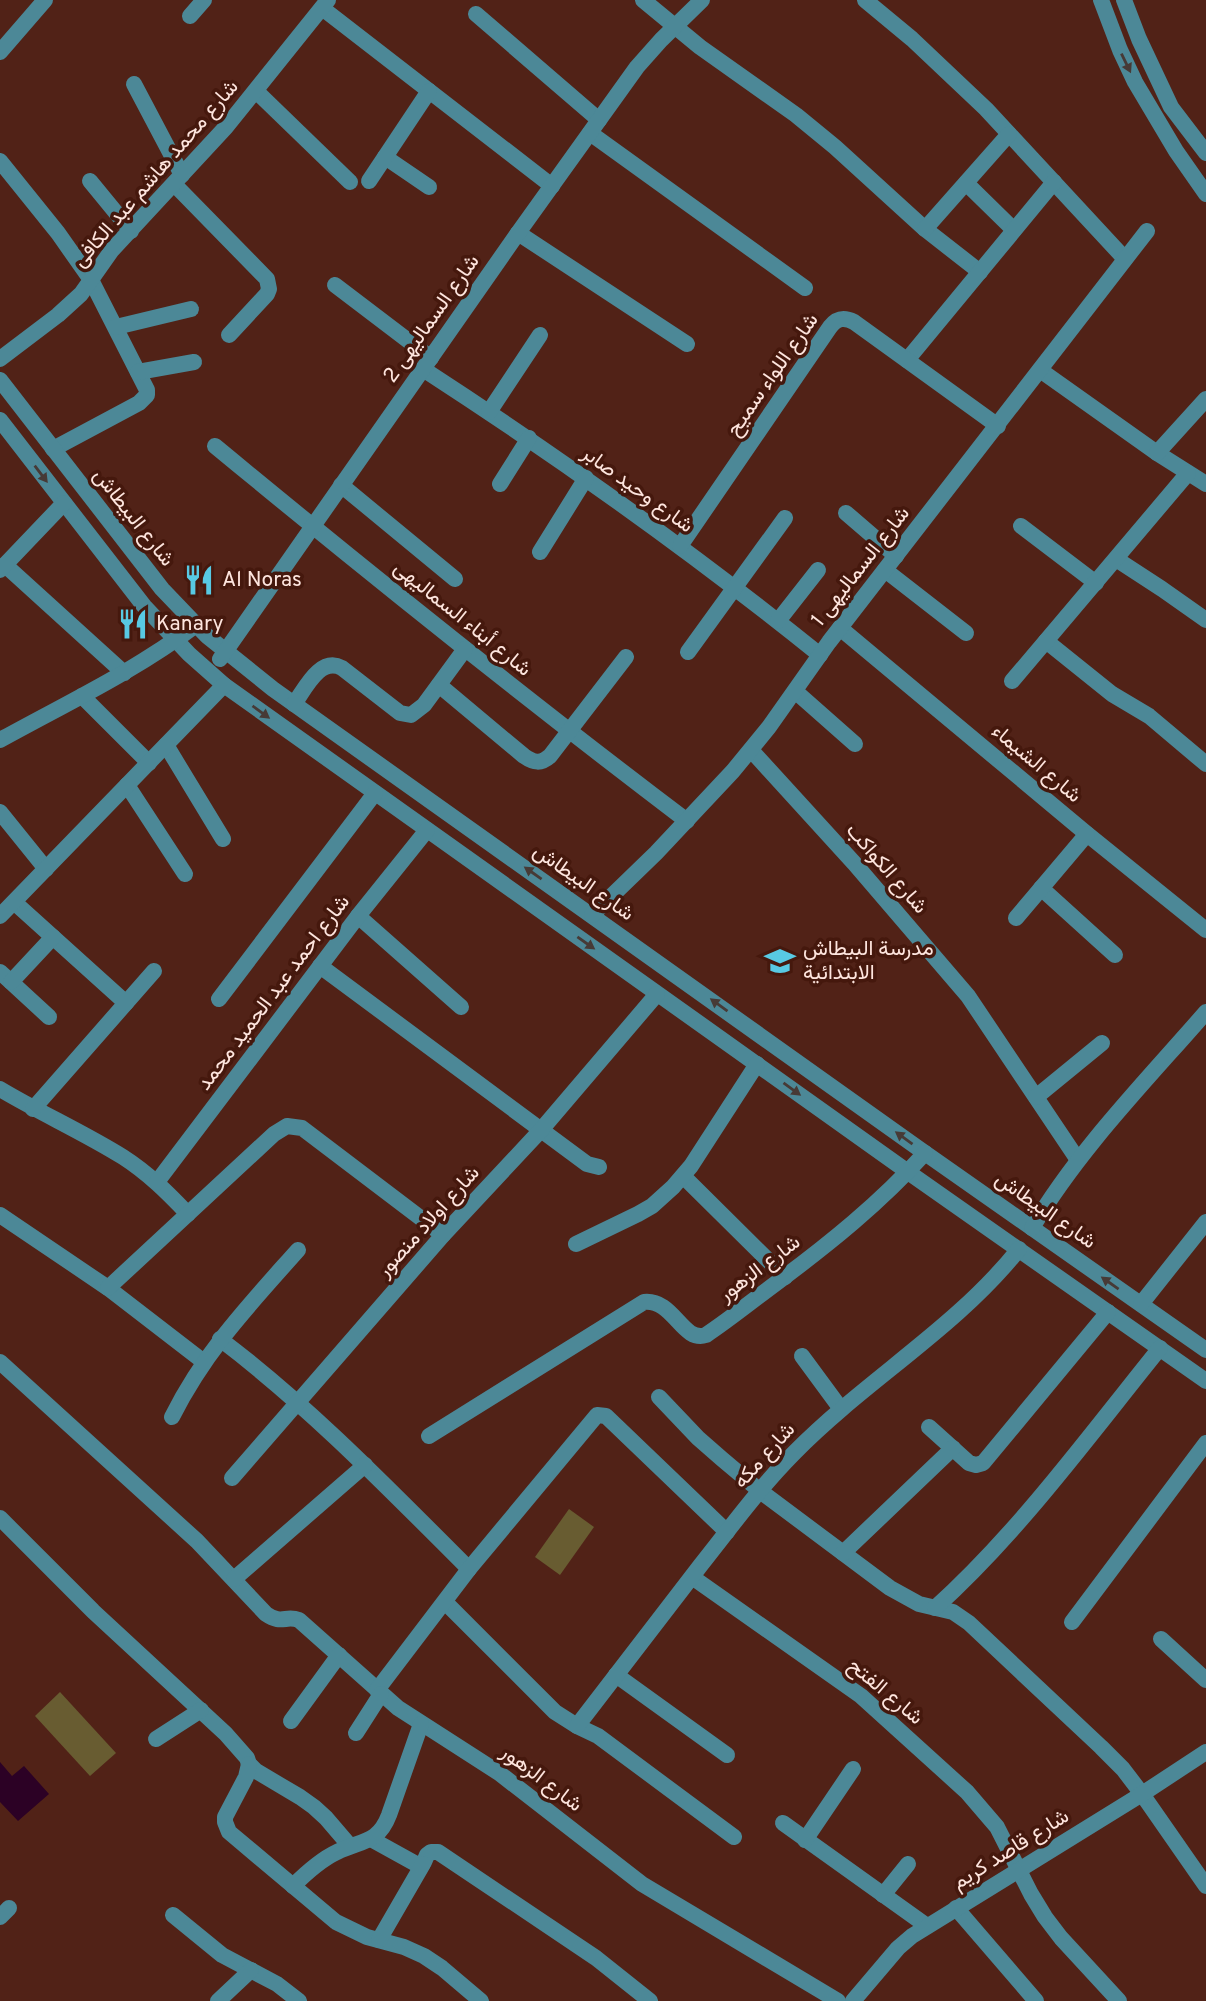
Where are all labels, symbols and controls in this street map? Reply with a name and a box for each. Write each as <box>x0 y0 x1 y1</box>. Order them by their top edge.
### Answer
one-way arrow <box>1120 53 1132 73</box>
street label: شارع محمد هاشم عبد الكافى <box>67 74 245 274</box>
street label: شارع السماليهى 2 <box>378 249 486 389</box>
street label: شارع اللواء سميح <box>721 308 825 442</box>
street label: شارع وحيد صابر <box>575 440 698 540</box>
street label: شارع البيطاش <box>86 463 180 573</box>
one-way arrow <box>34 465 48 483</box>
street label: شارع السماليهى 1 <box>805 501 917 633</box>
street label: شارع أبناء السماليهى <box>387 555 537 683</box>
restaurant icon: Al Noras <box>182 563 216 597</box>
place label: Al Noras <box>222 567 302 594</box>
restaurant icon: Kanary <box>116 607 150 641</box>
place label: Kanary <box>156 611 224 638</box>
one-way arrow <box>252 705 270 719</box>
street label: شارع الشيماء <box>985 718 1087 810</box>
street label: شارع الكواكب <box>839 818 933 920</box>
street label: شارع البيطاش <box>527 838 639 928</box>
one-way arrow <box>524 866 542 880</box>
street label: شارع احمد عبد الحميد محمد <box>192 890 356 1096</box>
one-way arrow <box>577 936 595 950</box>
place label: مدرسة البيطاش الابتدائية <box>803 936 934 987</box>
school or university icon: مدرسة البيطاش الابتدائية <box>763 944 797 978</box>
one-way arrow <box>710 998 728 1012</box>
one-way arrow <box>783 1081 801 1095</box>
one-way arrow <box>895 1131 913 1145</box>
street label: شارع اولاد منصور <box>371 1161 486 1284</box>
street label: شارع البيطاش <box>989 1166 1101 1256</box>
street label: شارع الزهور <box>713 1229 806 1309</box>
one-way arrow <box>1101 1276 1119 1290</box>
street label: شارع مكه <box>728 1417 802 1495</box>
street label: شارع الفتح <box>842 1653 928 1731</box>
street label: شارع الزهور <box>494 1739 587 1819</box>
street label: شارع قاصد كريم <box>947 1803 1075 1897</box>

